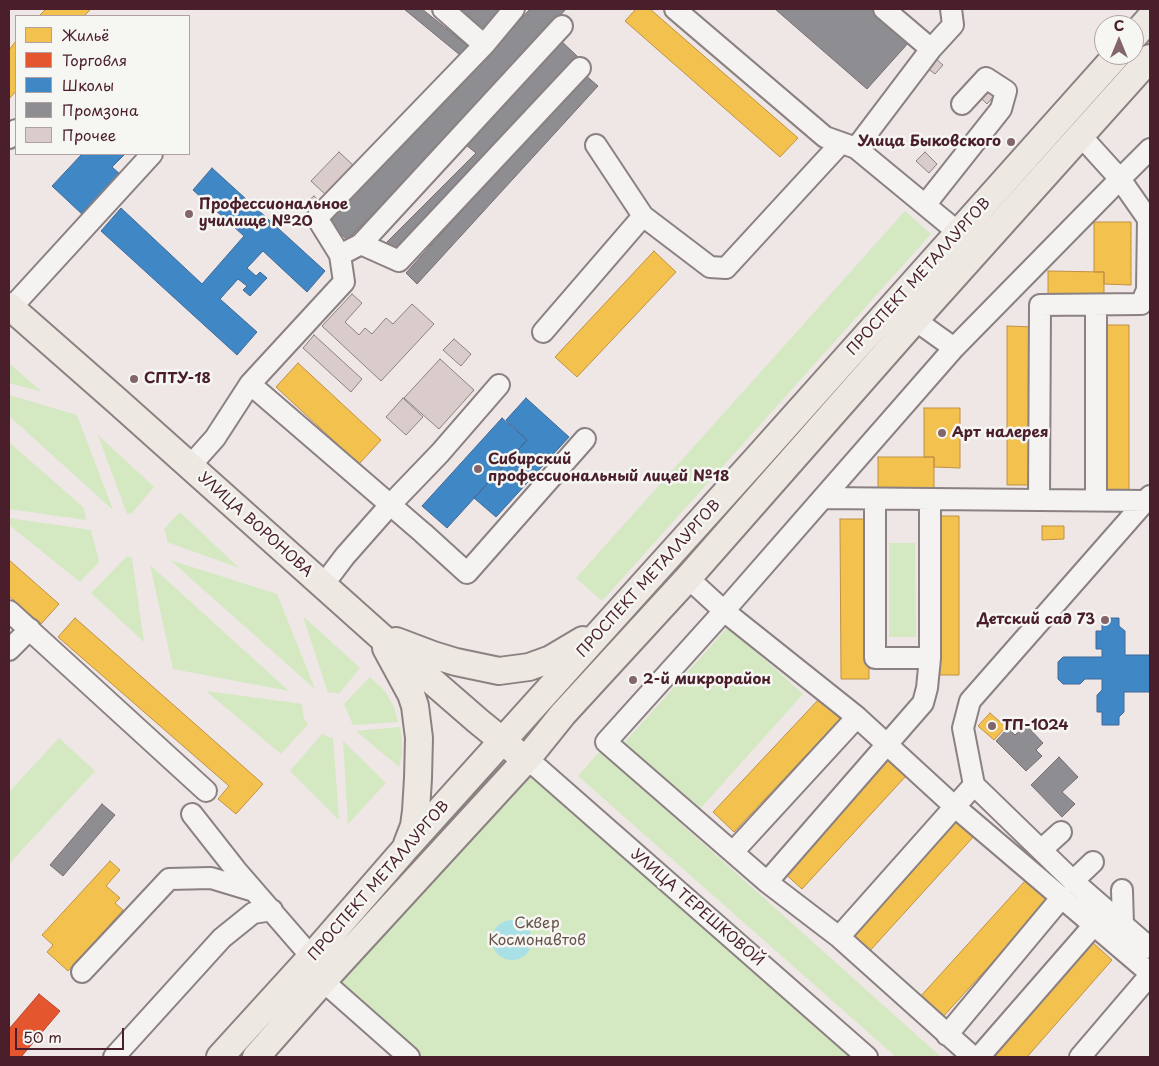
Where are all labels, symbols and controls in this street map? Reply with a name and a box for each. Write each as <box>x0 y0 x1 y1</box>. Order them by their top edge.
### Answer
legend <box>15 15 190 155</box>
north arrow <box>1094 15 1144 65</box>
text: С <box>1114 15 1124 36</box>
text: Жильё <box>62 23 109 46</box>
text: Торговля <box>62 48 127 71</box>
text: Школы <box>62 73 114 96</box>
text: Промзона <box>62 98 138 121</box>
text: Прочее <box>62 123 116 146</box>
place label: Улица Быковского <box>858 133 1001 151</box>
marker: Улица Быковского <box>1005 136 1017 148</box>
street label: ПРОСПЕКТ МЕТАЛЛУРГОВ <box>844 195 994 359</box>
place label: Профессиональное училище №20 <box>199 196 348 231</box>
marker: Профессиональное училище №20 <box>183 208 195 220</box>
place label: СПТУ-18 <box>144 370 211 388</box>
marker: СПТУ-18 <box>128 373 140 385</box>
place label: Арт налерея <box>952 424 1049 442</box>
marker: Арт налерея <box>936 427 948 439</box>
place label: Сибирский профессиональный лицей №18 <box>488 451 729 486</box>
marker: Сибирский профессиональный лицей №18 <box>472 463 484 475</box>
street label: УЛИЦА ВОРОНОВА <box>194 469 316 581</box>
street label: ПРОСПЕКТ МЕТАЛЛУРГОВ <box>574 497 724 661</box>
place label: Детский сад 73 <box>977 611 1095 629</box>
marker: Детский сад 73 <box>1099 614 1111 626</box>
place label: 2-й микрорайон <box>643 671 771 689</box>
marker: 2-й микрорайон <box>627 674 639 686</box>
place label: ТП-1024 <box>1002 717 1069 735</box>
marker: ТП-1024 <box>986 720 998 732</box>
street label: ПРОСПЕКТ МЕТАЛЛУРГОВ <box>305 798 453 964</box>
street label: УЛИЦА ТЕРЕШКОВОЙ <box>627 845 767 971</box>
park label: Сквер Космонавтов <box>488 915 586 950</box>
scale bar <box>18 1018 126 1050</box>
text: 50 m <box>23 1025 62 1048</box>

